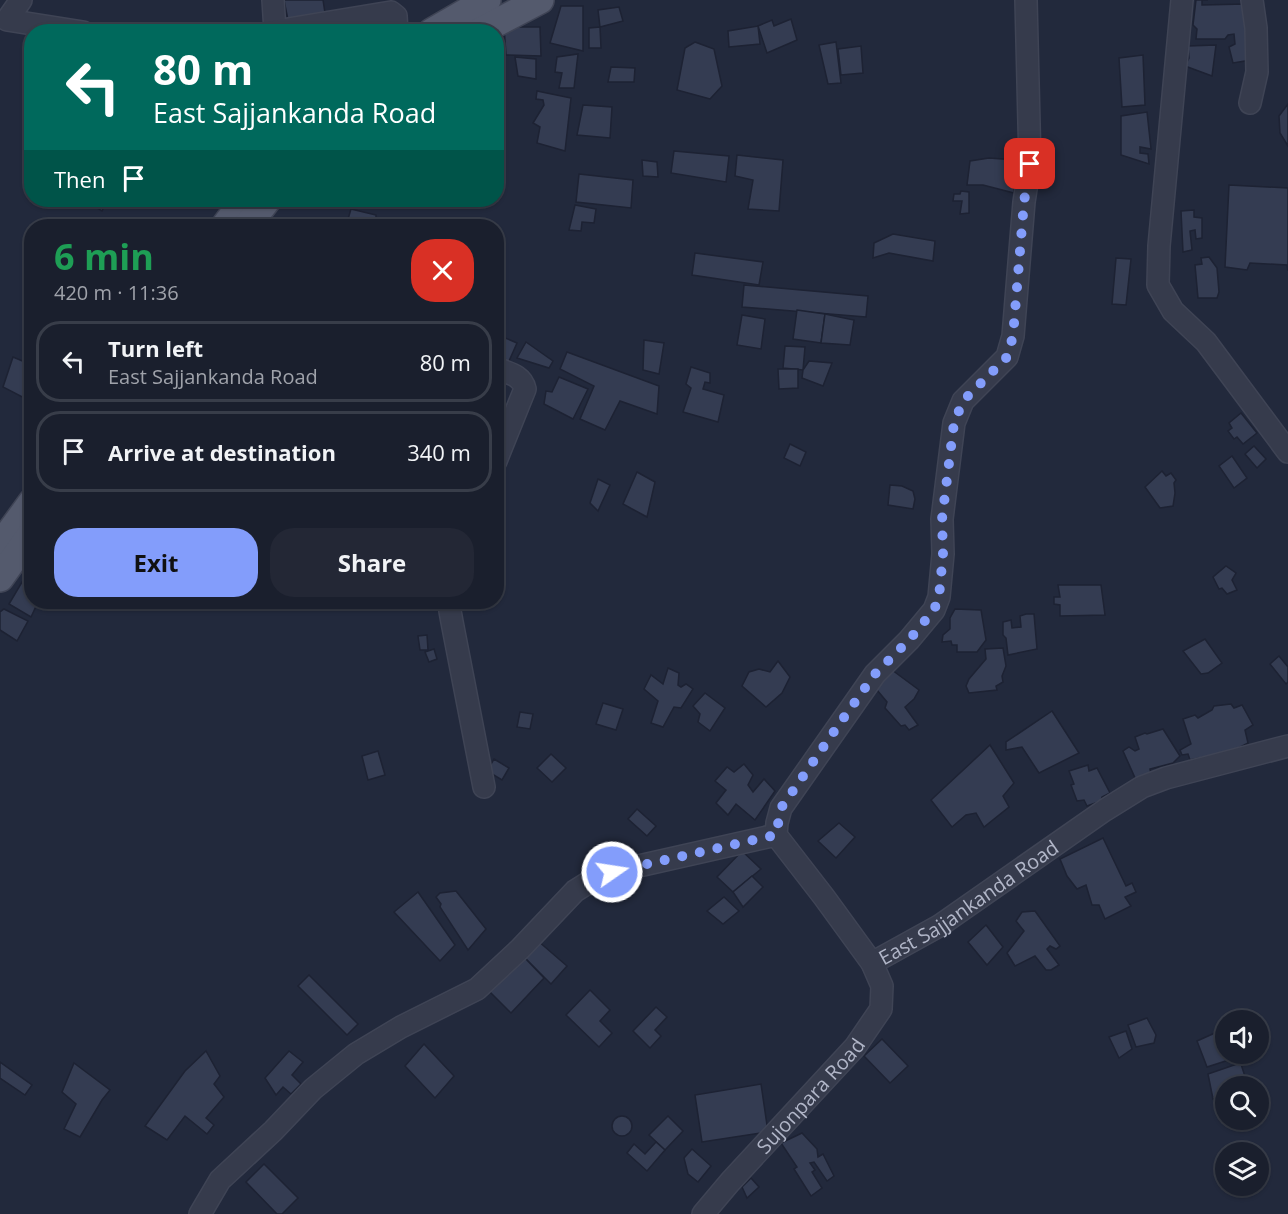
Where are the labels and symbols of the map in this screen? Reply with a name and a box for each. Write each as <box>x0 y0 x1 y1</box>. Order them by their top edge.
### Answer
pin <box>1004 138 1055 189</box>
street label: East Sajjankanda Road <box>873 833 1063 970</box>
position arrow <box>580 840 644 904</box>
street label: Sujonpara Road <box>750 1033 871 1159</box>

